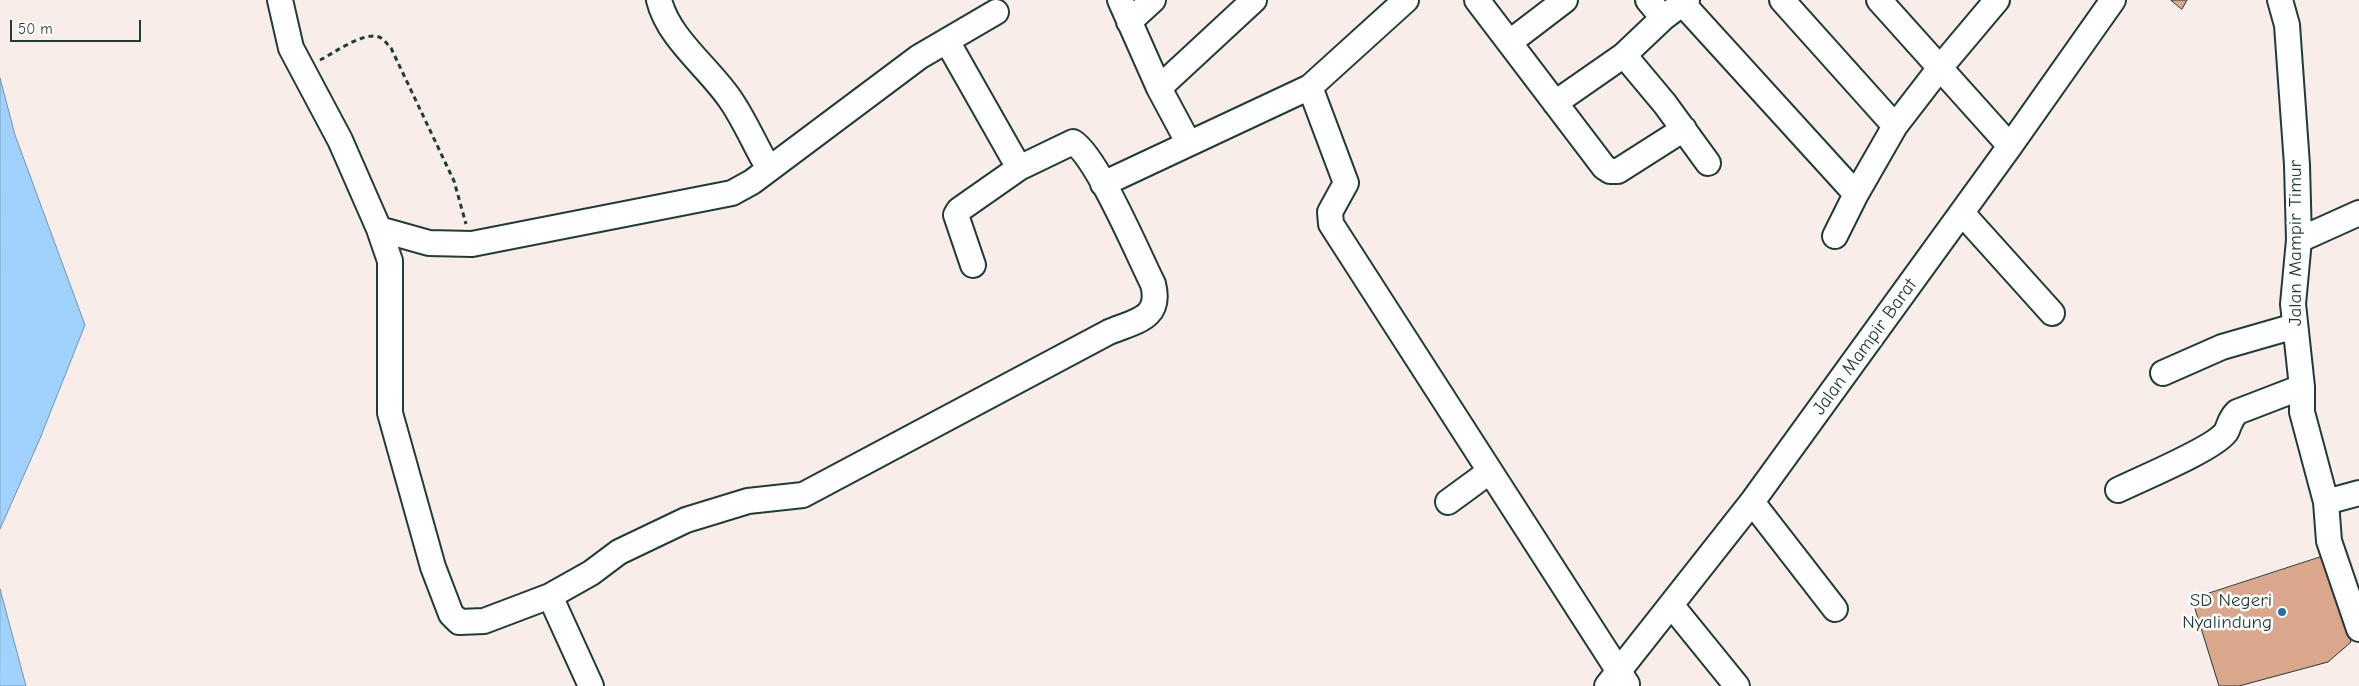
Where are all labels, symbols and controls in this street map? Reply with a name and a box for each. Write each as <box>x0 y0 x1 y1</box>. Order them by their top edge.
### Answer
scale bar <box>12 10 144 42</box>
text: 50 m <box>18 20 53 38</box>
street label: Jalan Mampir Timur <box>2285 160 2307 326</box>
street label: Jalan Mampir Barat <box>1808 274 1922 420</box>
place label: SD Negeri Nyalindung <box>2182 590 2272 634</box>
marker: SD Negeri Nyalindung <box>2276 606 2288 618</box>

